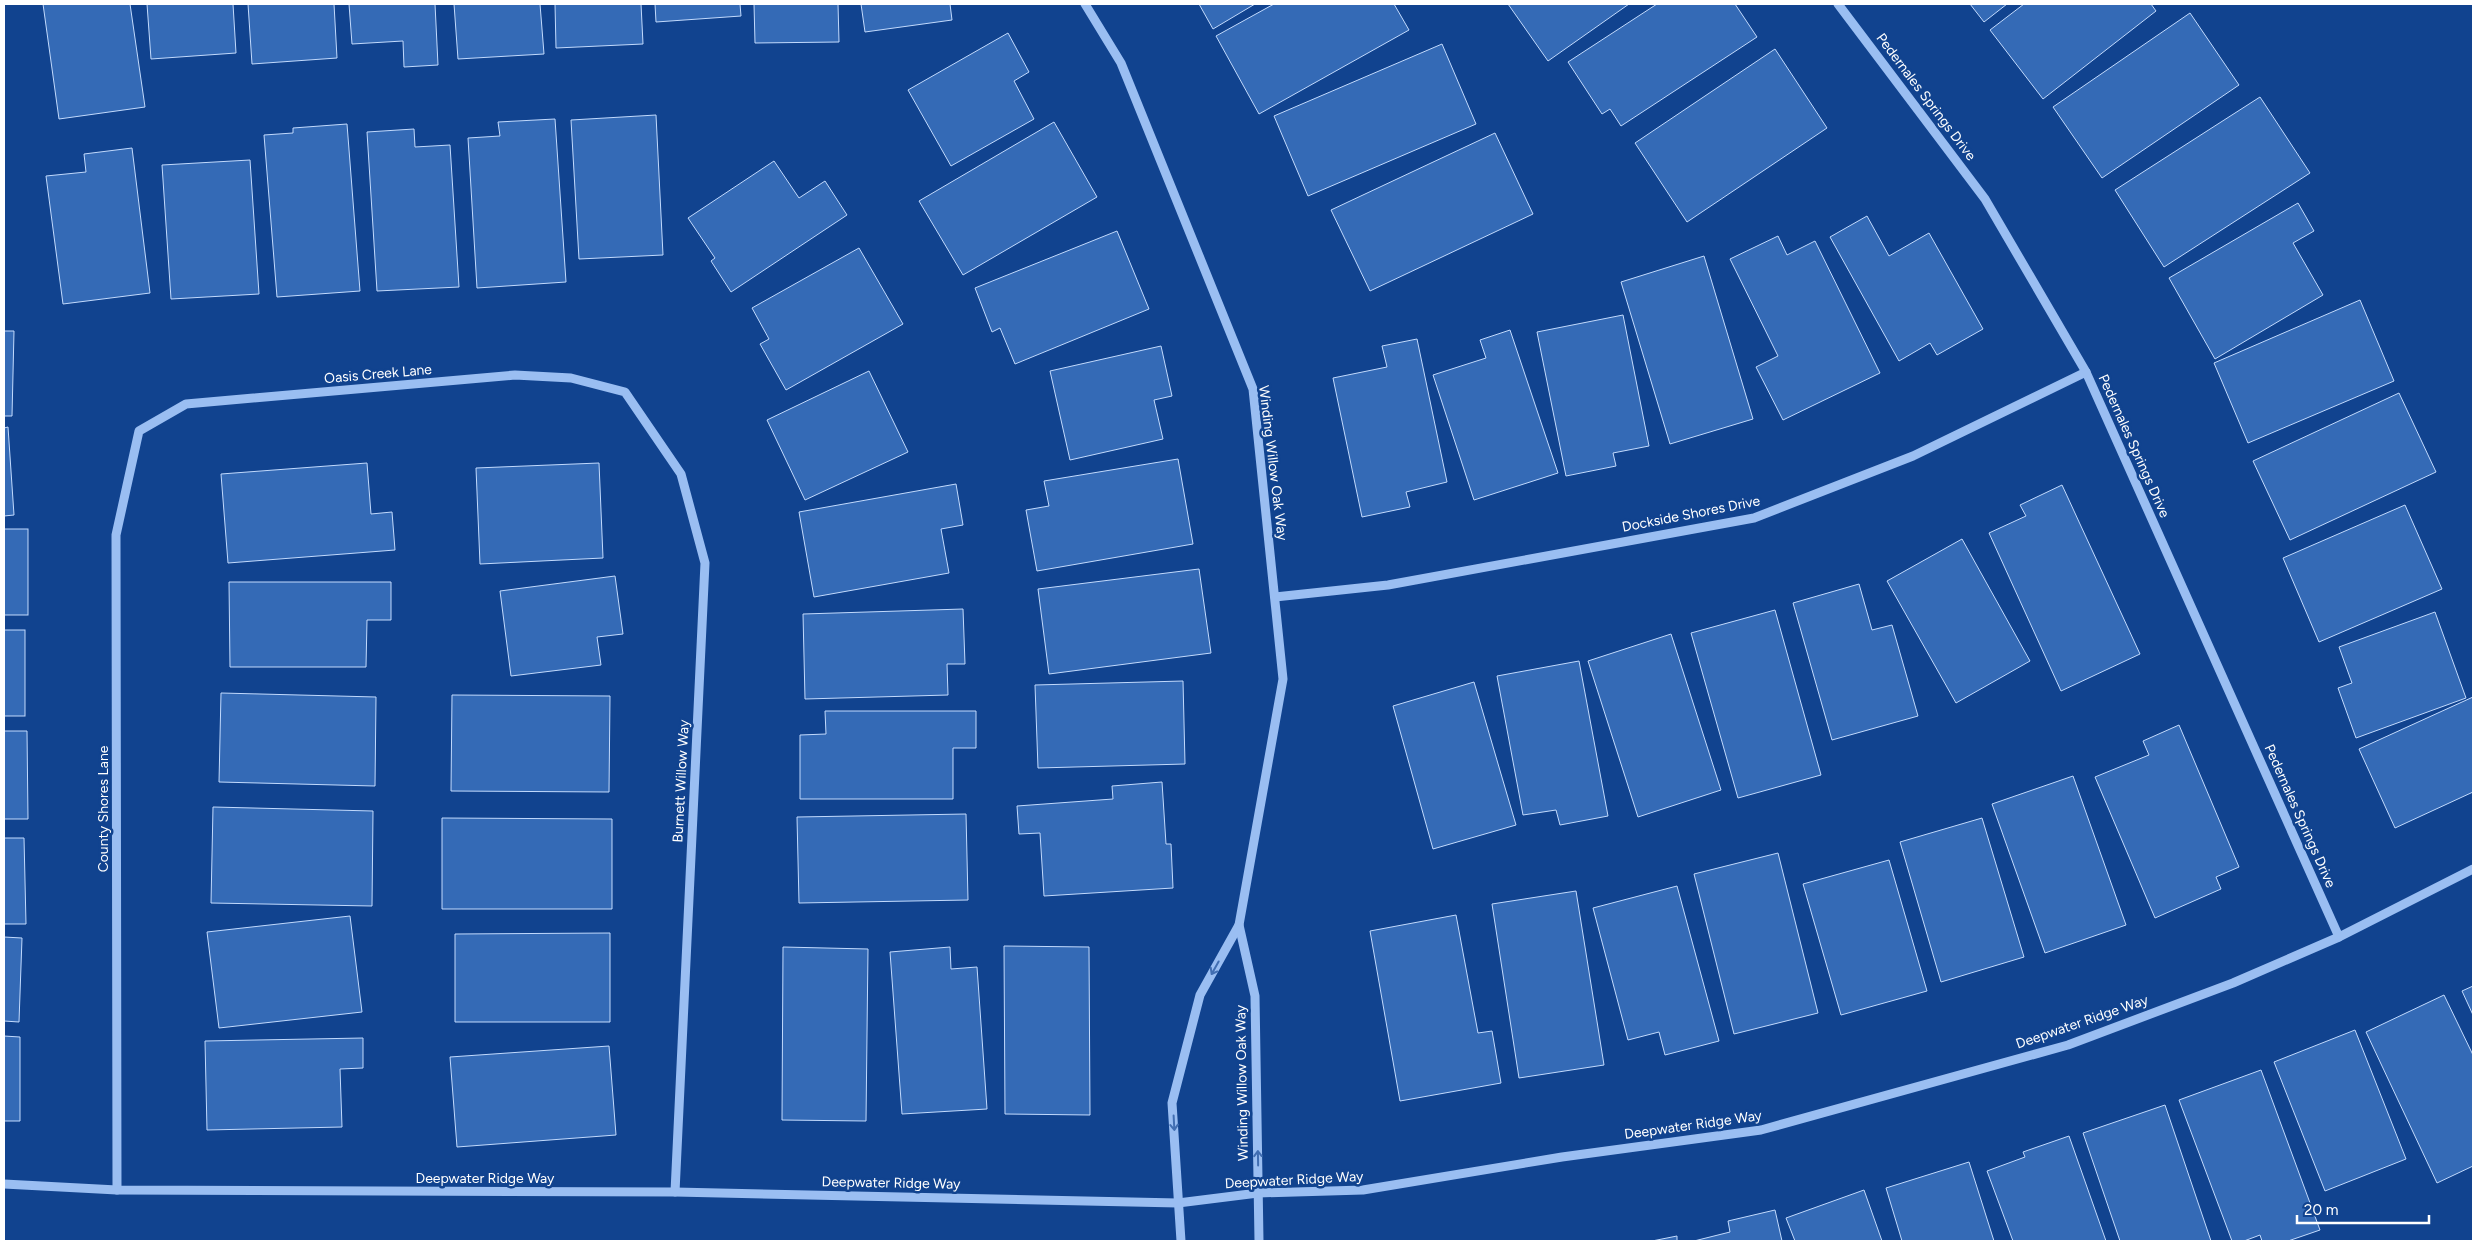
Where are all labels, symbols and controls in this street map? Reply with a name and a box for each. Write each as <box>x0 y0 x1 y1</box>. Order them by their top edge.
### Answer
street label: Pedernales Springs Drive <box>1873 30 1980 164</box>
street label: Oasis Creek Lane <box>323 361 433 387</box>
street label: Pedernales Springs Drive <box>2095 372 2173 521</box>
street label: Winding Willow Oak Way <box>1255 384 1291 542</box>
street label: Dockside Shores Drive <box>1620 492 1762 536</box>
street label: Burnett Willow Way <box>669 718 693 843</box>
street label: Pedernales Springs Drive <box>2261 742 2339 891</box>
street label: County Shores Lane <box>95 745 112 872</box>
one-way arrow <box>1210 960 1220 975</box>
street label: Deepwater Ridge Way <box>2014 991 2151 1053</box>
street label: Winding Willow Oak Way <box>1232 1004 1252 1161</box>
street label: Deepwater Ridge Way <box>1623 1107 1764 1143</box>
one-way arrow <box>1169 1115 1178 1131</box>
one-way arrow <box>1253 1150 1262 1166</box>
street label: Deepwater Ridge Way <box>1224 1168 1364 1192</box>
street label: Deepwater Ridge Way <box>416 1170 555 1187</box>
street label: Deepwater Ridge Way <box>821 1173 961 1193</box>
scale bar <box>2297 1192 2430 1224</box>
text: 20 m <box>2304 1201 2338 1219</box>

